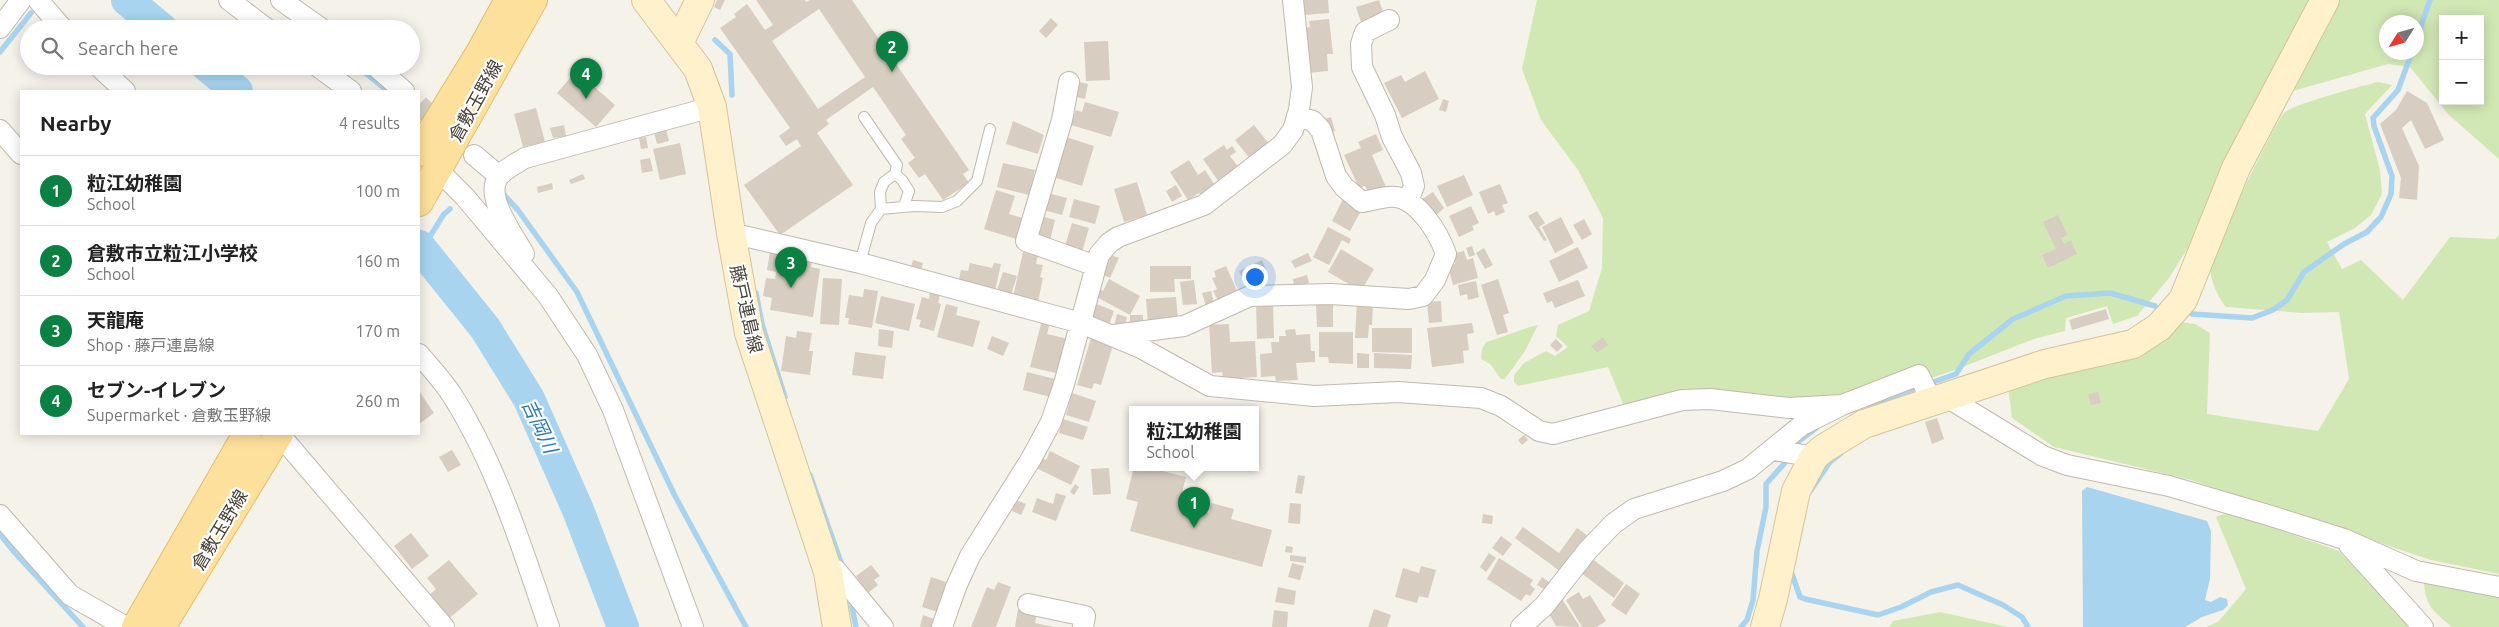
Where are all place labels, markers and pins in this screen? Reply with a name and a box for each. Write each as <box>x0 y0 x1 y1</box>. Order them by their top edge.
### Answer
pin: 2 <box>876 31 908 72</box>
pin: 4 <box>570 58 602 99</box>
pin: 3 <box>775 247 807 288</box>
pin: 1 <box>1178 487 1210 528</box>

